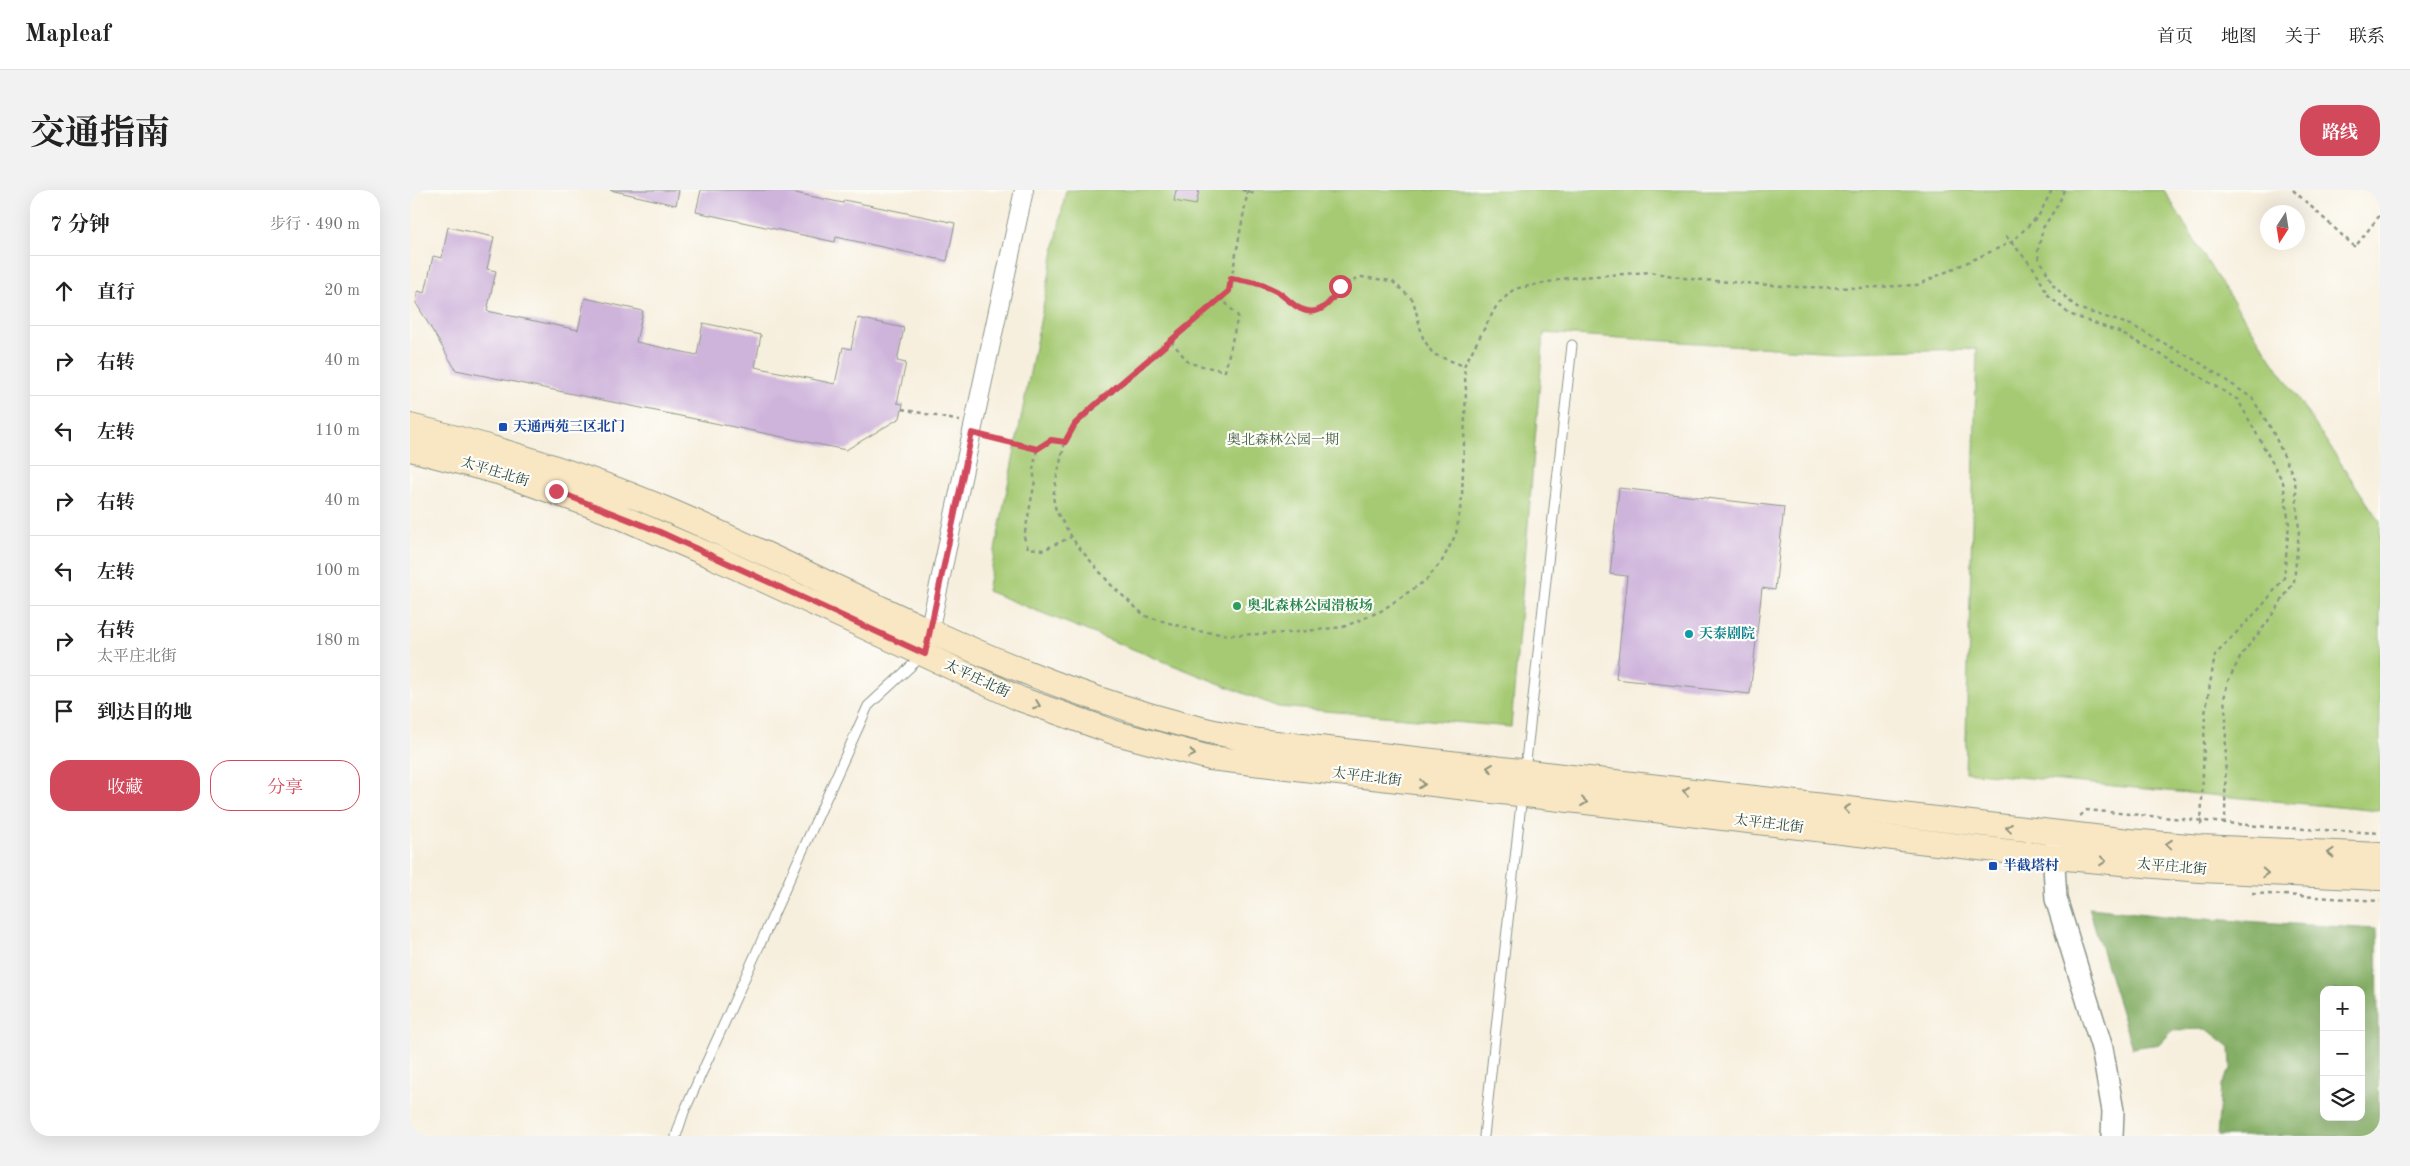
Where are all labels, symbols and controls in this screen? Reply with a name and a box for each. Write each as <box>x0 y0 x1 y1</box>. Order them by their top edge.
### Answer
text: Mapleaf <box>25 23 111 47</box>
text: 首页 <box>2157 28 2193 46</box>
text: 地图 <box>2221 28 2257 46</box>
text: 关于 <box>2285 28 2321 46</box>
text: 联系 <box>2349 28 2385 46</box>
button: 路线 <box>2300 105 2380 156</box>
text: 交通指南 <box>30 117 170 152</box>
north arrow <box>2260 205 2305 250</box>
text: 7 分钟 <box>50 215 110 236</box>
text: 步行 · 490 m <box>270 217 360 233</box>
route start <box>1329 275 1352 298</box>
icon: ahead <box>50 277 78 305</box>
text: 20 m <box>324 283 360 299</box>
text: 直行 <box>97 284 135 303</box>
icon: right <box>50 347 78 375</box>
text: 40 m <box>324 353 360 369</box>
text: 右转 <box>97 354 135 373</box>
icon: left <box>50 417 78 445</box>
place label: 天通西苑三区北门 <box>513 419 625 434</box>
marker: 天通西苑三区北门 <box>497 421 509 433</box>
text: 110 m <box>315 423 360 439</box>
text: 左转 <box>97 424 135 443</box>
park label: 奥北森林公园一期 <box>1227 432 1339 447</box>
street label: 太平庄北街 <box>459 454 531 489</box>
route end <box>545 480 568 503</box>
icon: right <box>50 487 78 515</box>
text: 40 m <box>324 493 360 509</box>
text: 右转 <box>97 494 135 513</box>
icon: left <box>50 557 78 585</box>
text: 100 m <box>315 563 360 579</box>
text: 左转 <box>97 564 135 583</box>
place label: 奥北森林公园滑板场 <box>1247 598 1373 613</box>
marker: 奥北森林公园滑板场 <box>1231 600 1243 612</box>
text: 右转 <box>97 622 135 641</box>
place label: 天泰剧院 <box>1699 626 1755 641</box>
icon: right <box>50 627 78 655</box>
marker: 天泰剧院 <box>1683 628 1695 640</box>
text: 180 m <box>315 633 360 649</box>
text: 太平庄北街 <box>97 649 177 665</box>
street label: 太平庄北街 <box>942 657 1012 700</box>
icon: arrive <box>50 697 78 725</box>
one-way arrow <box>1032 699 1041 709</box>
text: 到达目的地 <box>97 704 192 723</box>
one-way arrow <box>1187 748 1196 759</box>
button: 收藏 <box>50 760 200 811</box>
button: 分享 <box>210 760 360 811</box>
one-way arrow <box>1485 763 1493 774</box>
street label: 太平庄北街 <box>1331 765 1403 788</box>
one-way arrow <box>1419 778 1427 789</box>
one-way arrow <box>1682 786 1690 797</box>
one-way arrow <box>1580 796 1588 807</box>
one-way arrow <box>1843 804 1851 815</box>
street label: 太平庄北街 <box>1733 812 1805 835</box>
one-way arrow <box>2004 823 2012 834</box>
one-way arrow <box>2165 839 2173 850</box>
one-way arrow <box>2327 848 2335 859</box>
one-way arrow <box>2099 855 2107 866</box>
street label: 太平庄北街 <box>2137 856 2208 877</box>
place label: 半截塔村 <box>2003 858 2059 873</box>
marker: 半截塔村 <box>1987 860 1999 872</box>
one-way arrow <box>2262 868 2269 878</box>
map controls <box>2320 986 2365 1121</box>
button: + <box>2320 986 2365 1031</box>
button: − <box>2320 1031 2365 1076</box>
button: layers <box>2320 1076 2365 1121</box>

